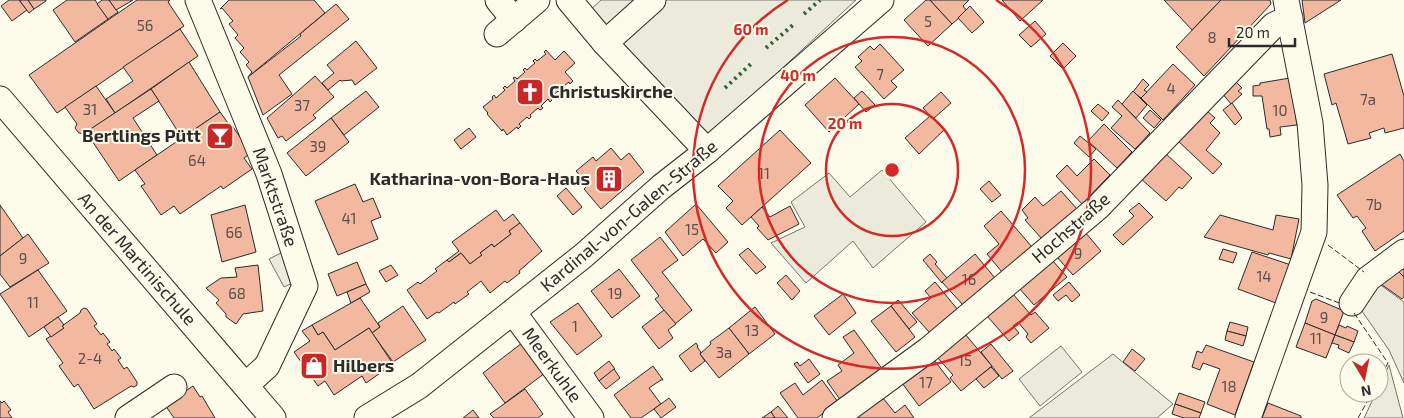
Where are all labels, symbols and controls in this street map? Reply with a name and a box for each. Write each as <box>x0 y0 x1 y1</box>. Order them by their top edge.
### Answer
house number: 5 <box>924 12 932 30</box>
scale bar <box>1229 15 1295 47</box>
house number: 56 <box>137 16 153 34</box>
text: 60 m <box>734 20 768 38</box>
text: 20 m <box>1236 23 1270 41</box>
house number: 8 <box>1207 28 1217 46</box>
house number: 7 <box>876 65 884 83</box>
text: 40 m <box>780 66 816 84</box>
church icon: Christuskirche <box>515 77 545 107</box>
house number: 4 <box>1166 79 1176 97</box>
place label: Christuskirche <box>549 80 673 102</box>
house number: 7a <box>1360 90 1376 108</box>
house number: 37 <box>294 96 310 114</box>
house number: 31 <box>83 100 97 118</box>
house number: 10 <box>1272 101 1288 119</box>
text: 20 m <box>828 114 862 132</box>
bar icon: Bertlings Pütt <box>205 121 235 151</box>
place label: Bertlings Pütt <box>82 124 202 146</box>
street label: Kardinal-von-Galen-Straße <box>535 135 721 296</box>
house number: 39 <box>310 137 326 155</box>
street label: Marktstraße <box>249 144 303 249</box>
house number: 64 <box>188 151 206 169</box>
centre of rings <box>883 161 901 179</box>
building icon: Katharina-von-Bora-Haus <box>594 164 624 194</box>
house number: 11 <box>758 164 770 182</box>
place label: Katharina-von-Bora-Haus <box>369 167 590 189</box>
street label: An der Martinischule <box>74 187 202 329</box>
street label: Hochstraße <box>1027 187 1114 267</box>
house number: 7b <box>1366 195 1382 213</box>
house number: 41 <box>341 209 357 227</box>
house number: 15 <box>685 220 699 238</box>
house number: 66 <box>225 223 243 241</box>
house number: 9 <box>1074 244 1082 262</box>
house number: 9 <box>19 249 27 267</box>
house number: 14 <box>1256 267 1272 285</box>
house number: 16 <box>962 270 976 288</box>
house number: 68 <box>228 284 246 302</box>
house number: 19 <box>608 284 622 302</box>
house number: 11 <box>27 293 39 311</box>
house number: 9 <box>1320 308 1328 326</box>
house number: 1 <box>572 317 578 335</box>
house number: 13 <box>745 321 759 339</box>
street label: Meerkuhle <box>518 323 587 406</box>
house number: 11 <box>1310 329 1322 347</box>
house number: 3a <box>716 343 732 361</box>
house number: 2-4 <box>78 349 102 367</box>
shop icon: Hilbers <box>299 351 329 381</box>
house number: 15 <box>958 351 972 369</box>
north arrow <box>1339 353 1389 403</box>
place label: Hilbers <box>333 354 394 376</box>
house number: 17 <box>919 373 933 391</box>
house number: 18 <box>1221 377 1237 395</box>
text: N <box>1360 382 1373 401</box>

